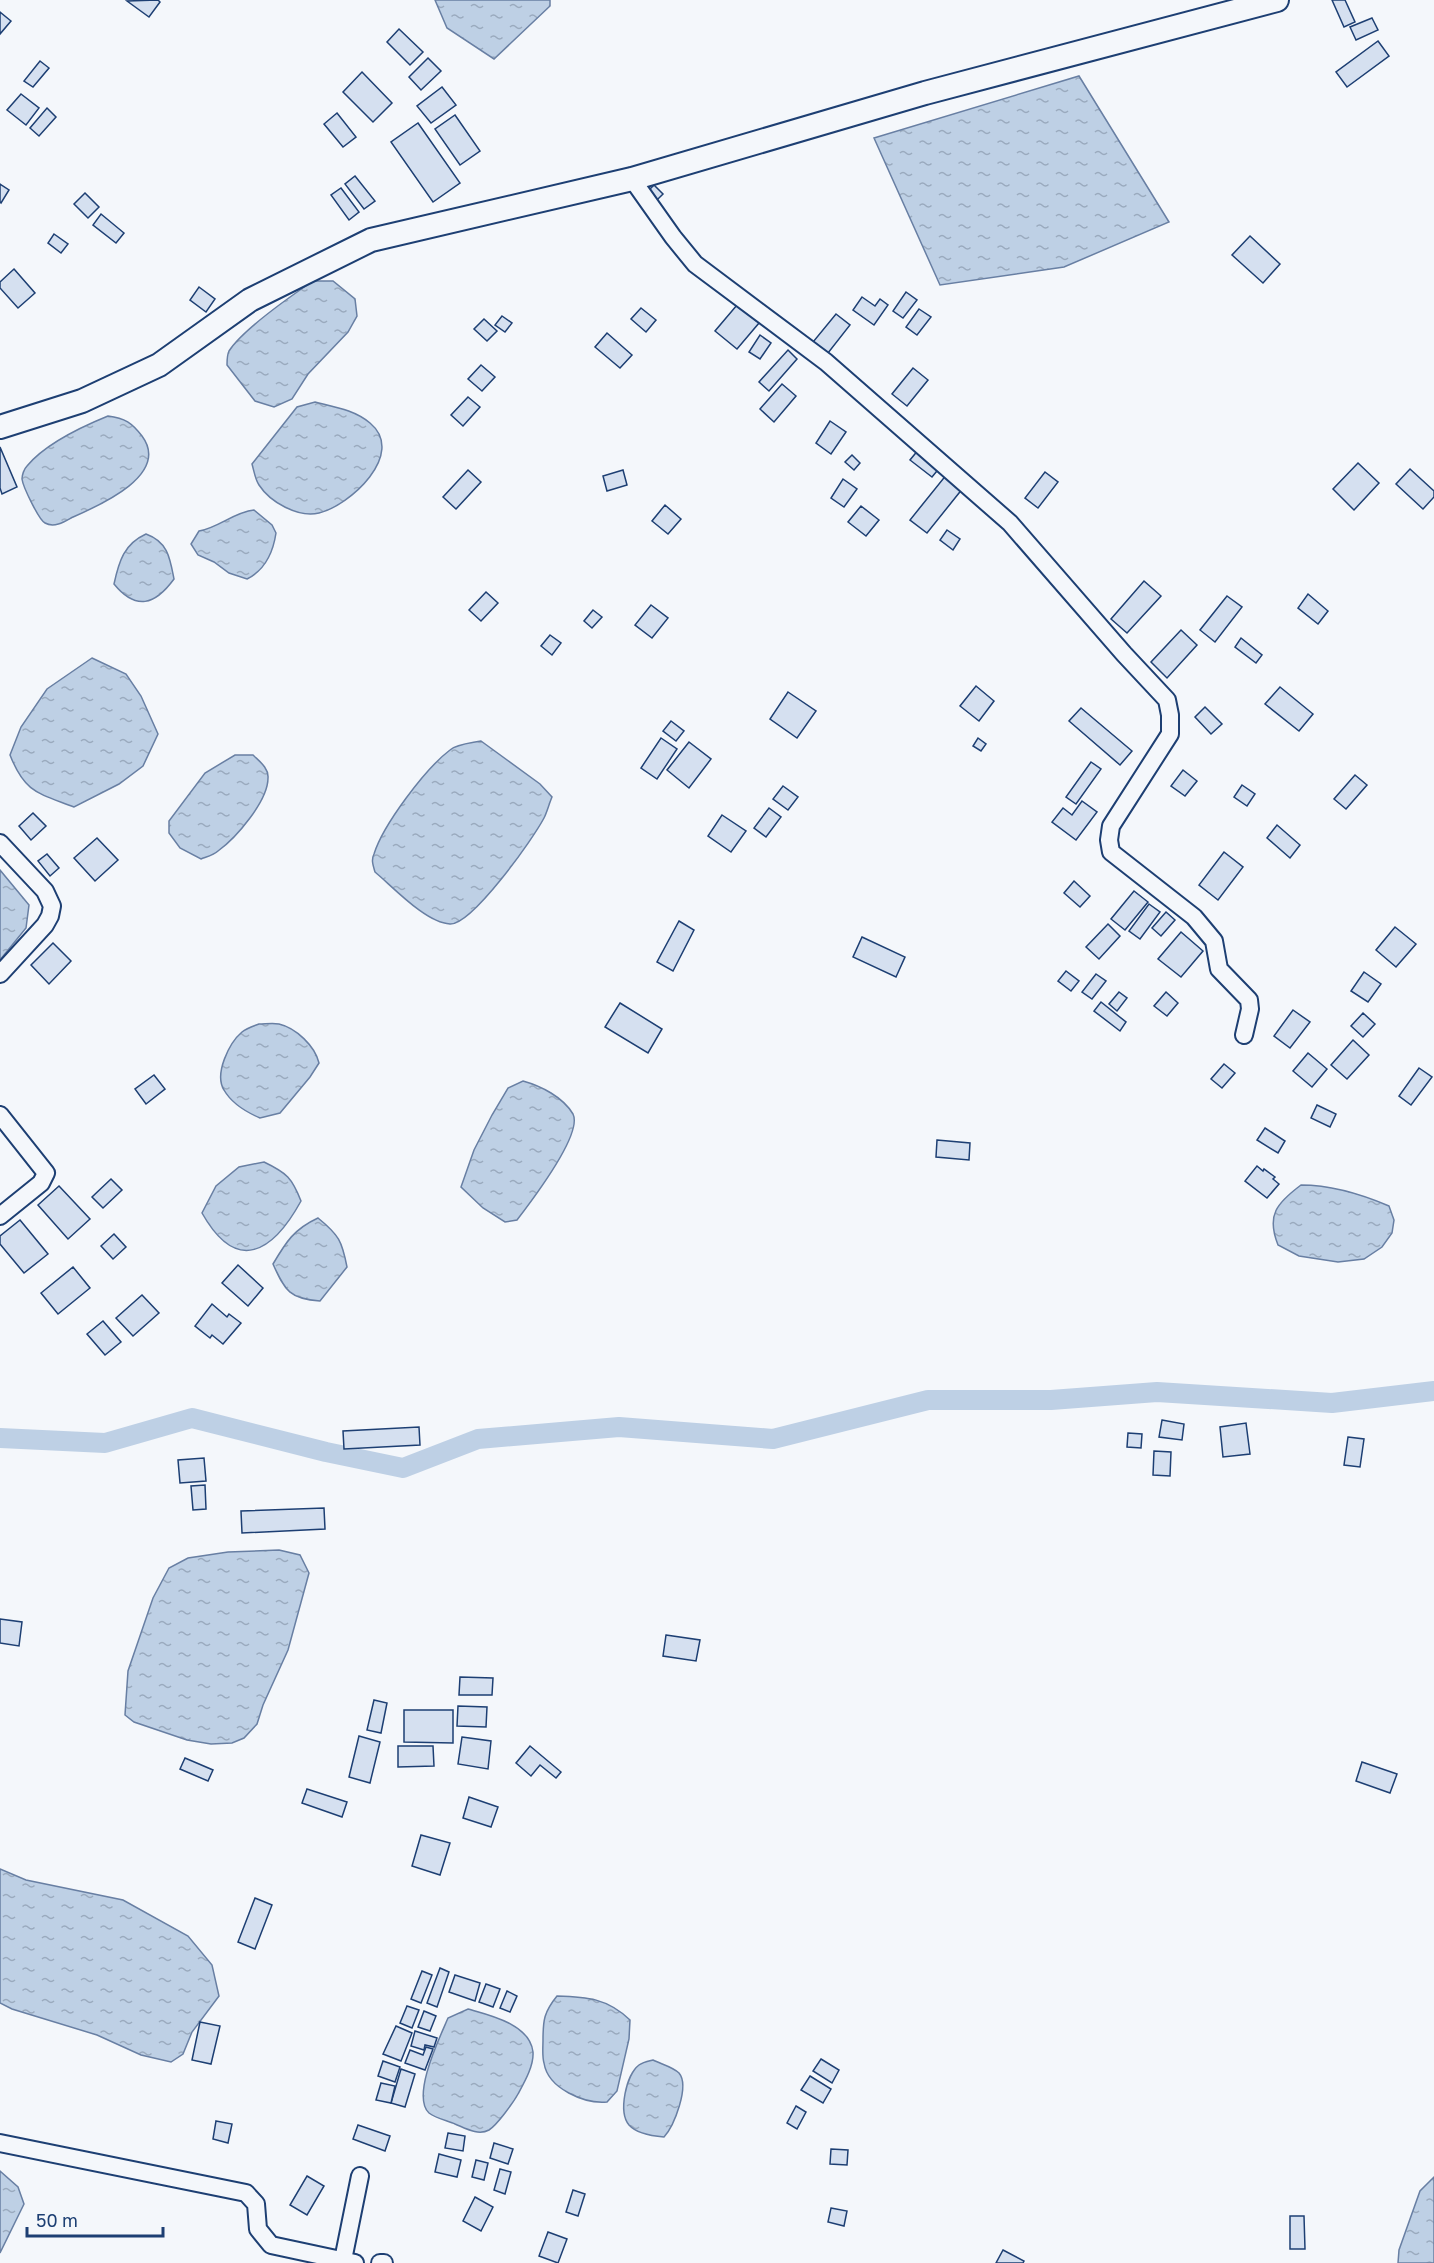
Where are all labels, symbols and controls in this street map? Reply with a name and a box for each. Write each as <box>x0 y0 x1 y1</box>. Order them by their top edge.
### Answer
scale bar <box>27 2200 164 2238</box>
text: 50 m <box>36 2209 78 2231</box>

